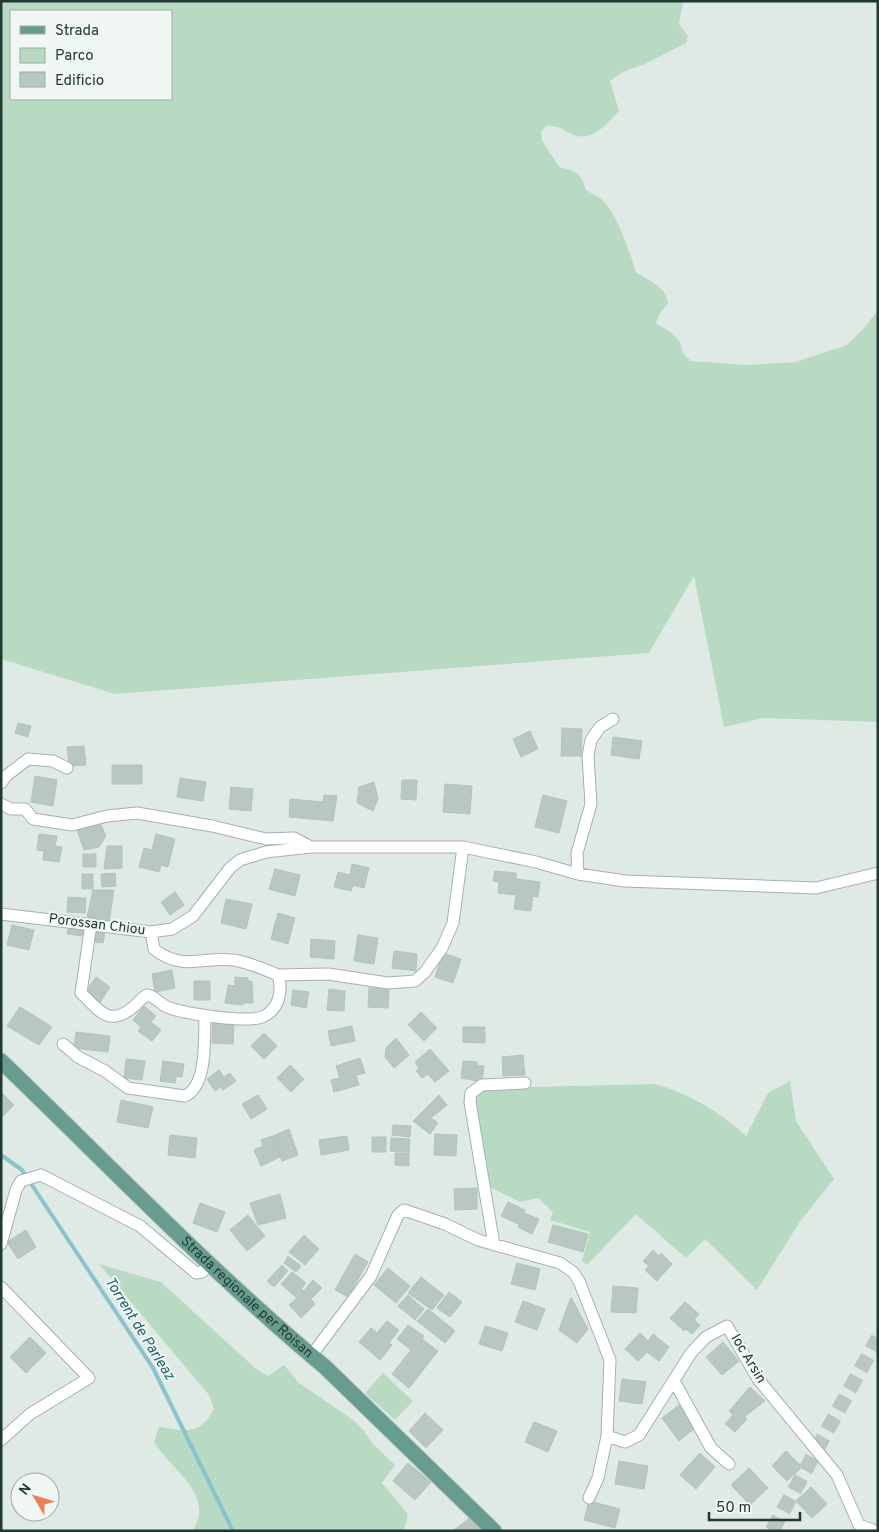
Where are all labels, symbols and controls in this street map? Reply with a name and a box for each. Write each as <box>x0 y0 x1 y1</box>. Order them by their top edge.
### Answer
legend <box>10 10 172 100</box>
text: Strada <box>55 22 99 41</box>
text: Parco <box>55 47 94 66</box>
text: Edificio <box>55 72 104 91</box>
street label: Porossan Chiou <box>48 911 146 939</box>
street label: Strada regionale per Roisan <box>177 1233 317 1362</box>
water label: Torrent de Parleaz <box>100 1274 179 1385</box>
street label: loc Arsin <box>727 1331 769 1387</box>
north arrow <box>10 1472 60 1522</box>
text: N <box>16 1481 36 1499</box>
scale bar <box>709 1490 800 1522</box>
text: 50 m <box>716 1499 751 1518</box>

